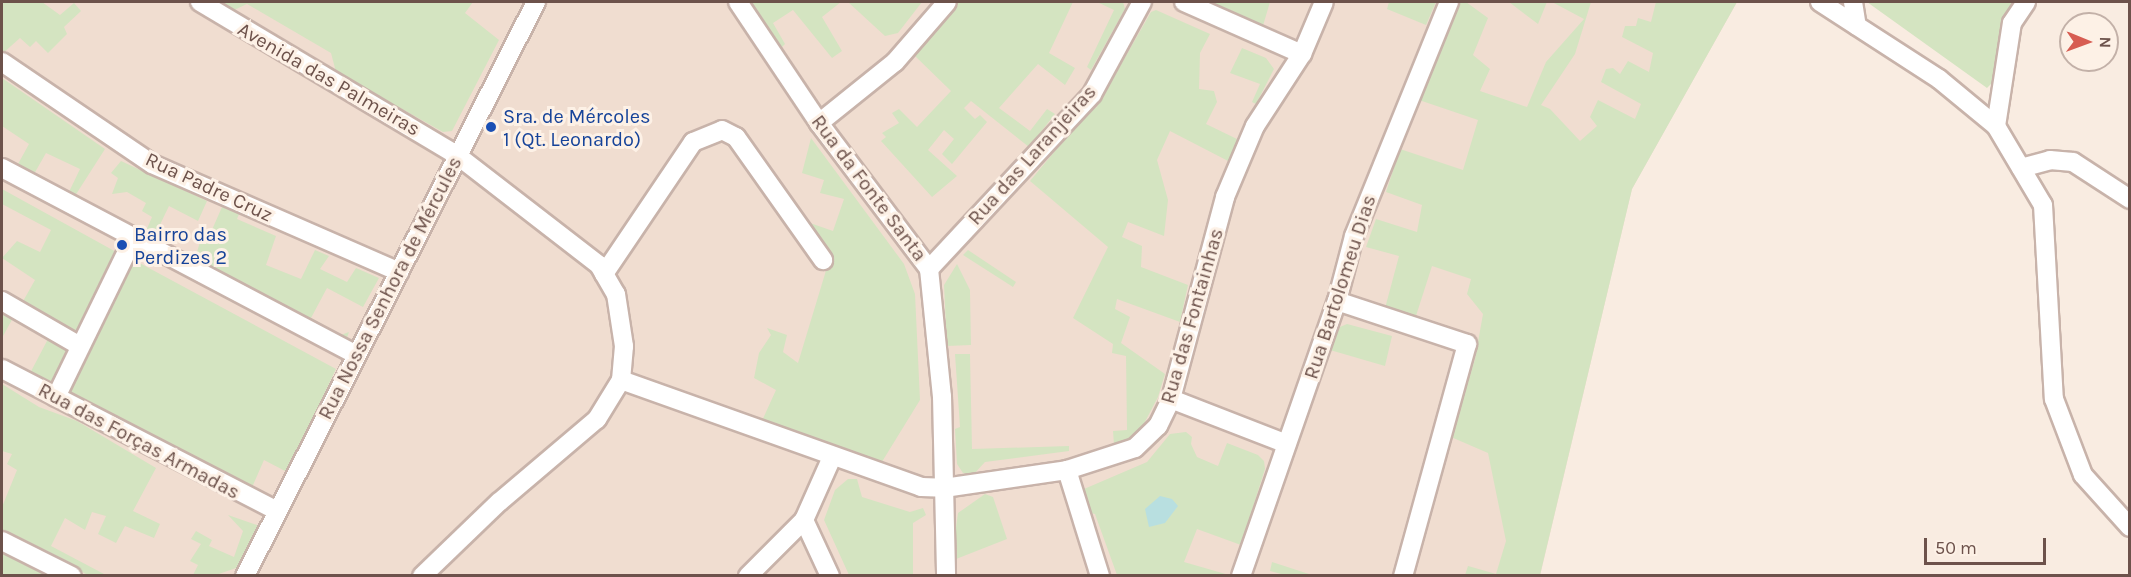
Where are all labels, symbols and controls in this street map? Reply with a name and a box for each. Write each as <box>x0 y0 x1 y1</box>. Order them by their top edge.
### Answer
north arrow <box>2059 12 2119 72</box>
street label: Avenida das Palmeiras <box>234 17 424 141</box>
text: N <box>2096 36 2115 48</box>
street label: Rua das Laranjeiras <box>963 80 1101 230</box>
place label: Sra. de Mércoles 1 (Qt. Leonardo) <box>503 104 651 151</box>
street label: Rua da Fonte Santa <box>806 110 932 266</box>
marker: Sra. de Mércoles 1 (Qt. Leonardo) <box>484 120 498 134</box>
street label: Rua Padre Cruz <box>142 147 276 227</box>
street label: Rua Nossa Senhora de Mércules <box>313 152 467 424</box>
street label: Rua Bartolomeu Dias <box>1299 192 1381 382</box>
place label: Bairro das Perdizes 2 <box>134 222 227 269</box>
street label: Rua das Fontainhas <box>1155 226 1229 406</box>
marker: Bairro das Perdizes 2 <box>115 238 129 252</box>
street label: Rua das Forças Armadas <box>34 378 244 504</box>
scale bar <box>1927 526 2048 564</box>
text: 50 m <box>1935 537 1977 559</box>

